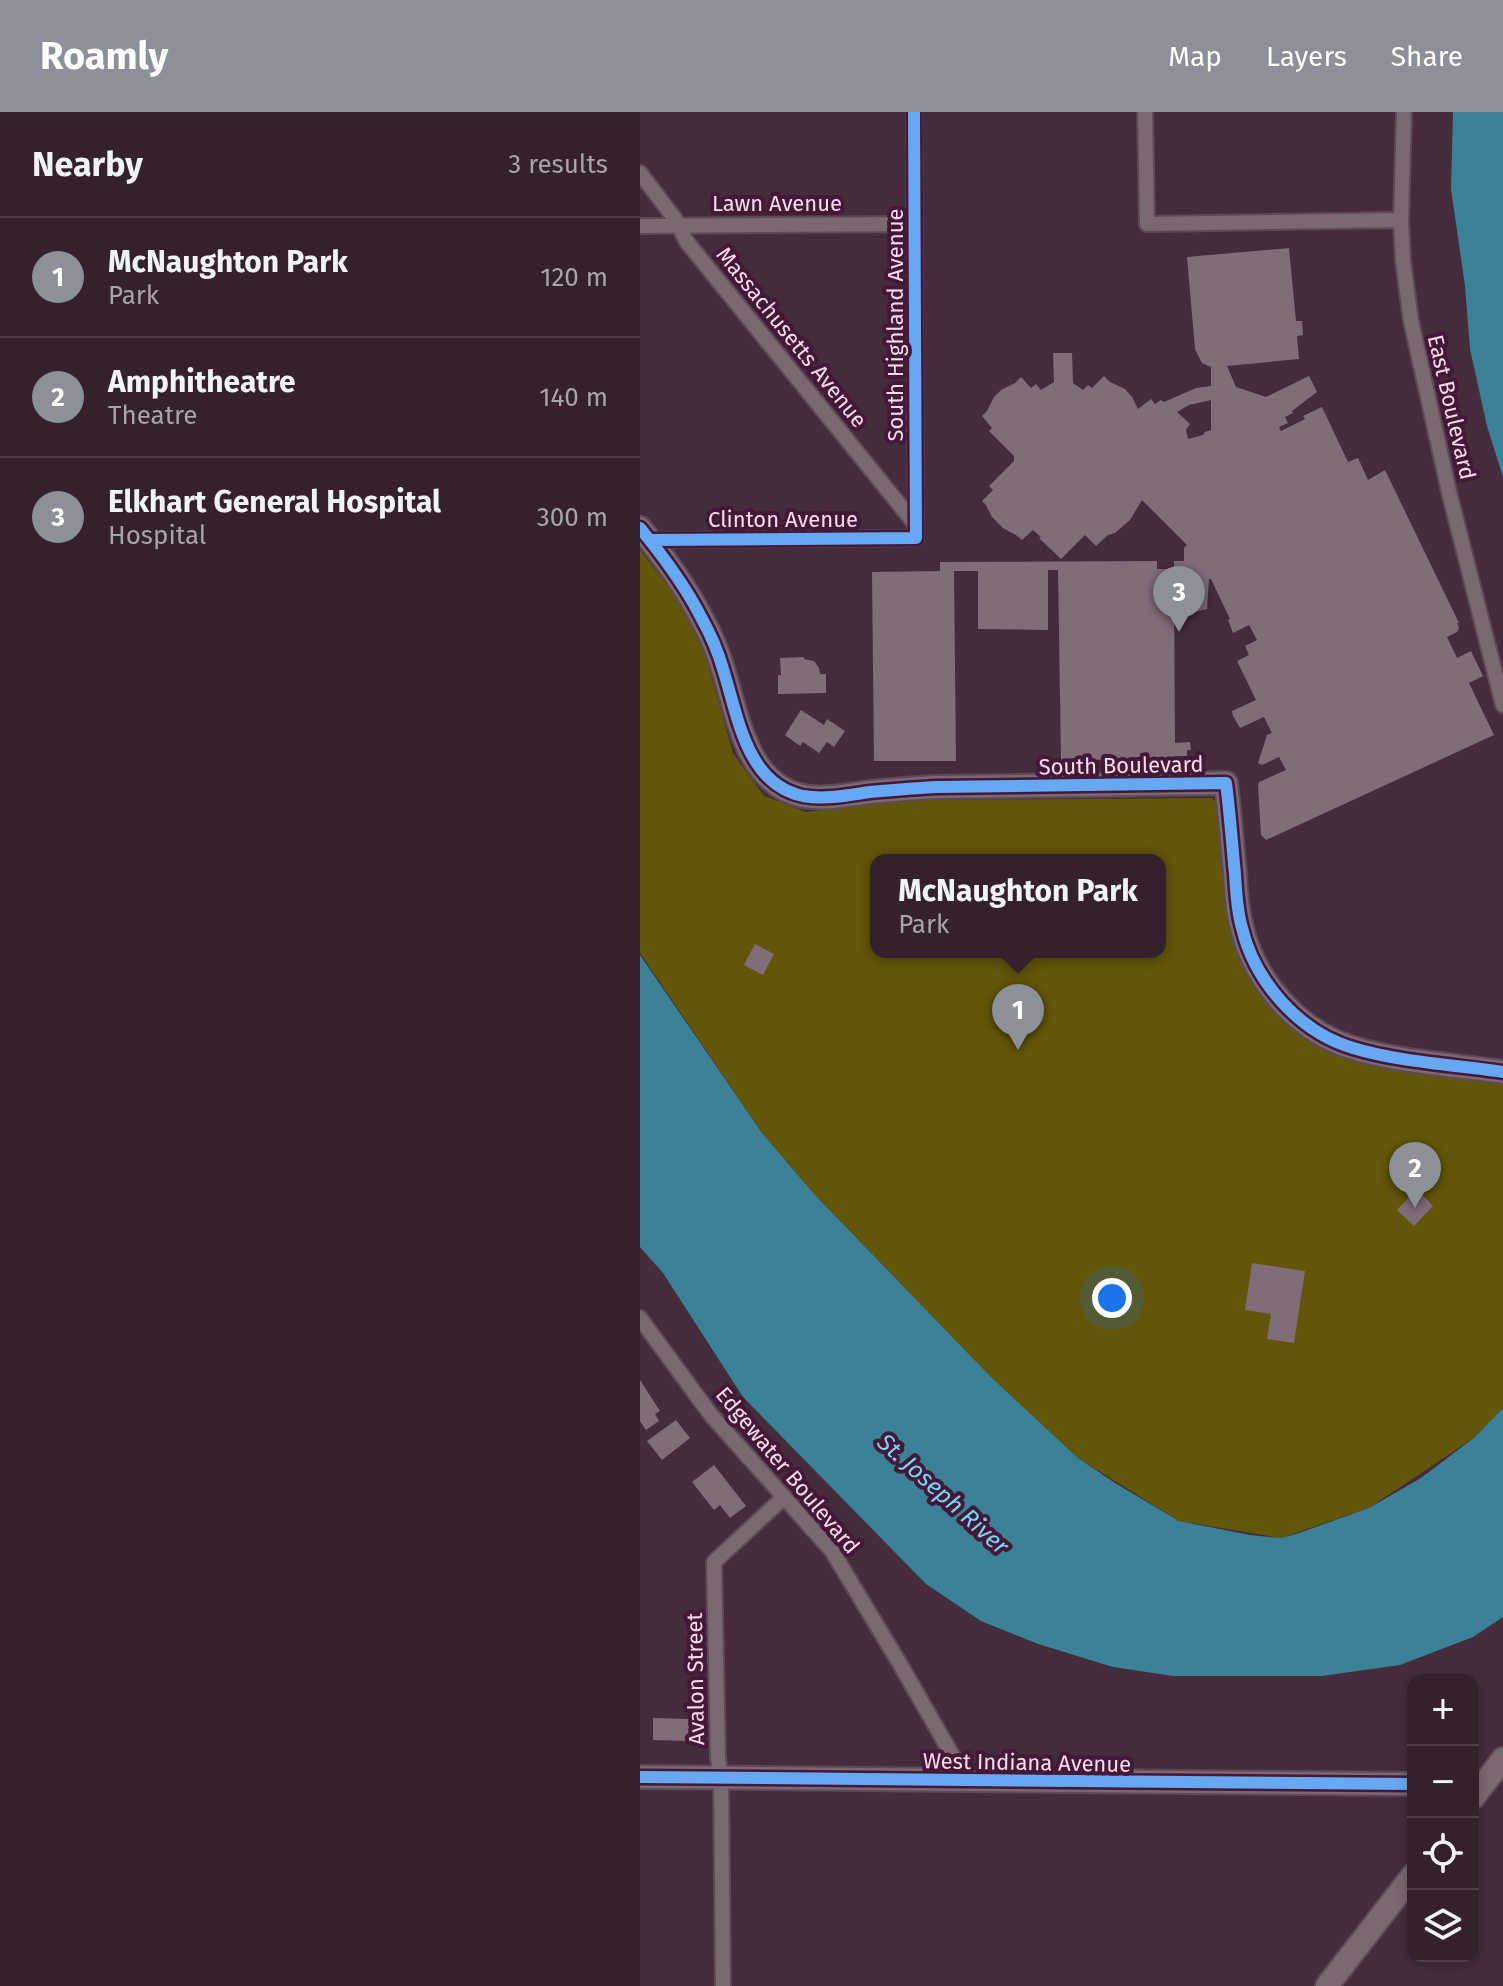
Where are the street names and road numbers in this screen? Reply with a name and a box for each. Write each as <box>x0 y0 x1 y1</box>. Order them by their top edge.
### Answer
street label: Lawn Avenue <box>712 190 842 217</box>
street label: South Highland Avenue <box>882 208 909 442</box>
street label: Massachusetts Avenue <box>710 242 873 433</box>
street label: East Boulevard <box>1422 332 1481 482</box>
street label: Clinton Avenue <box>708 506 858 533</box>
street label: South Boulevard <box>1038 751 1204 780</box>
street label: Edgewater Boulevard <box>710 1381 865 1559</box>
street label: Avalon Street <box>681 1613 710 1745</box>
street label: West Indiana Avenue <box>923 1747 1131 1778</box>

